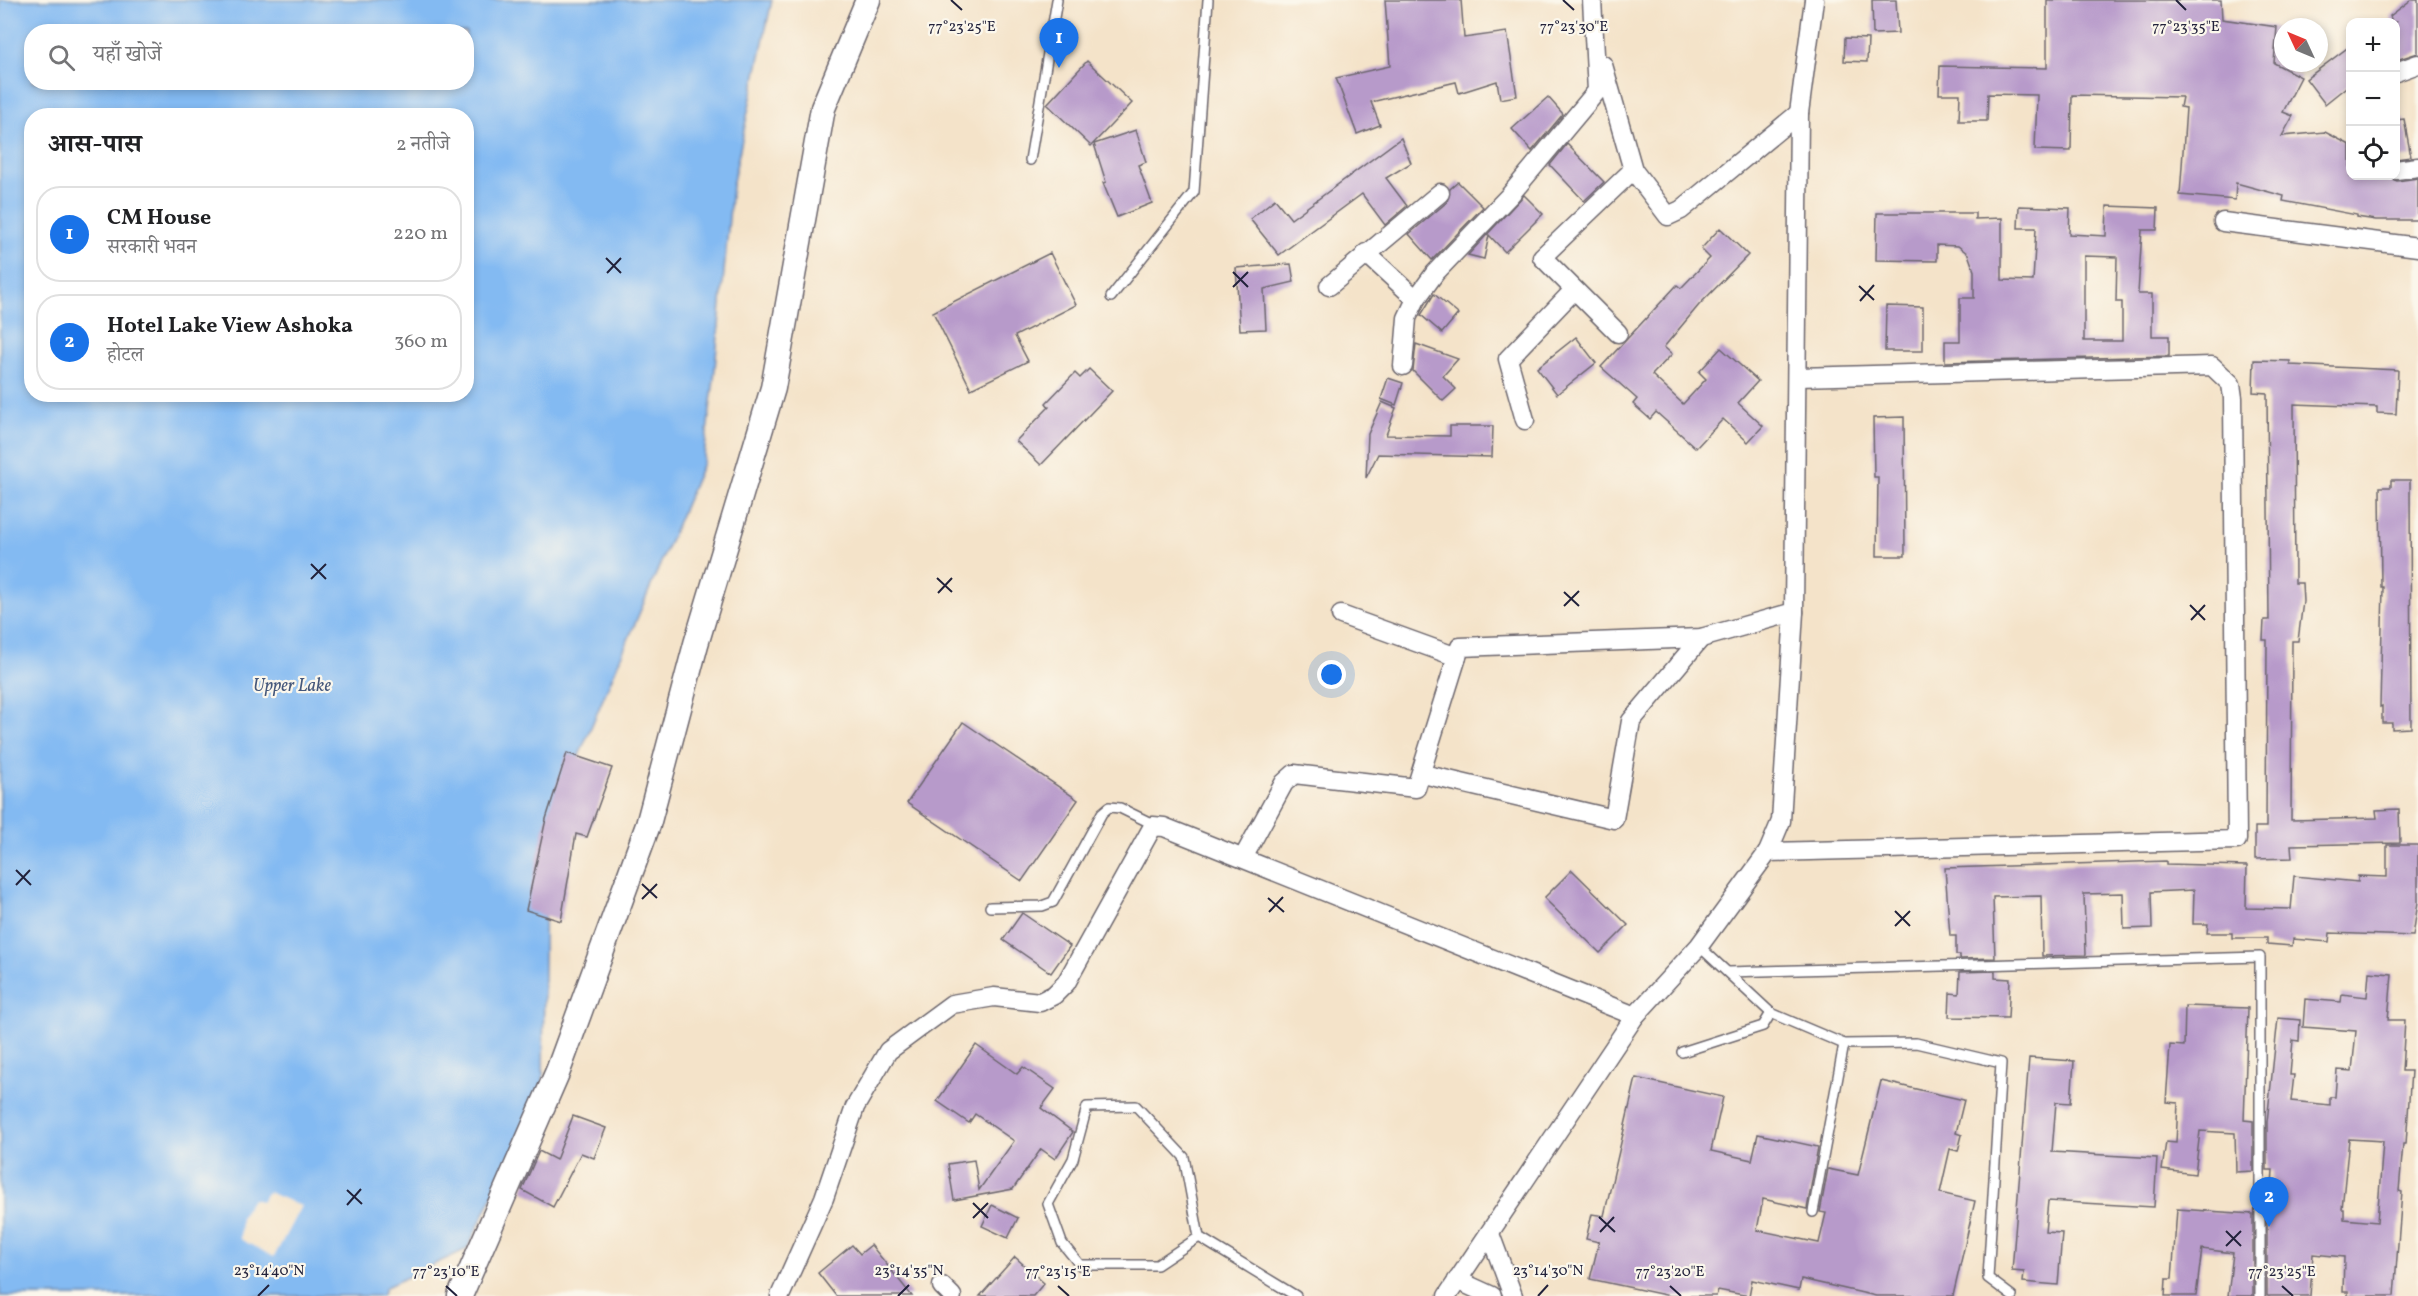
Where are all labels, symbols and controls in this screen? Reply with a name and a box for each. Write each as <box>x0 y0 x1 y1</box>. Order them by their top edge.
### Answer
text: 77°23'25"E <box>928 17 996 38</box>
text: 77°23'30"E <box>1540 17 1608 38</box>
text: 77°23'35"E <box>2152 17 2220 38</box>
north arrow <box>2274 18 2328 72</box>
map controls <box>2346 18 2400 180</box>
button: + <box>2346 18 2400 72</box>
pin: 1 <box>1040 19 1078 68</box>
search box <box>24 24 474 90</box>
text: यहाँ खोजें <box>93 40 162 71</box>
icon: search <box>45 41 78 74</box>
button: − <box>2346 72 2400 126</box>
button: locate <box>2346 126 2400 180</box>
text: आस-पास <box>48 127 142 163</box>
text: 2 नतीजे <box>396 131 450 159</box>
text: CM House <box>107 203 211 234</box>
text: 1 <box>65 220 74 248</box>
text: 220 m <box>393 220 448 248</box>
text: सरकारी भवन <box>107 234 196 262</box>
text: Hotel Lake View Ashoka <box>107 311 353 342</box>
text: 2 <box>64 328 75 356</box>
text: 360 m <box>394 328 448 356</box>
text: होटल <box>107 342 144 370</box>
your location <box>1317 660 1346 689</box>
water label: Upper Lake <box>253 674 331 699</box>
pin: 2 <box>2250 1178 2288 1227</box>
text: 23°14'40"N <box>234 1261 304 1282</box>
text: 23°14'35"N <box>874 1261 944 1282</box>
text: 23°14'30"N <box>1513 1261 1583 1282</box>
text: 77°23'10"E <box>413 1262 479 1283</box>
text: 77°23'15"E <box>1025 1262 1091 1283</box>
text: 77°23'20"E <box>1636 1262 1704 1283</box>
text: 77°23'25"E <box>2248 1262 2316 1283</box>

